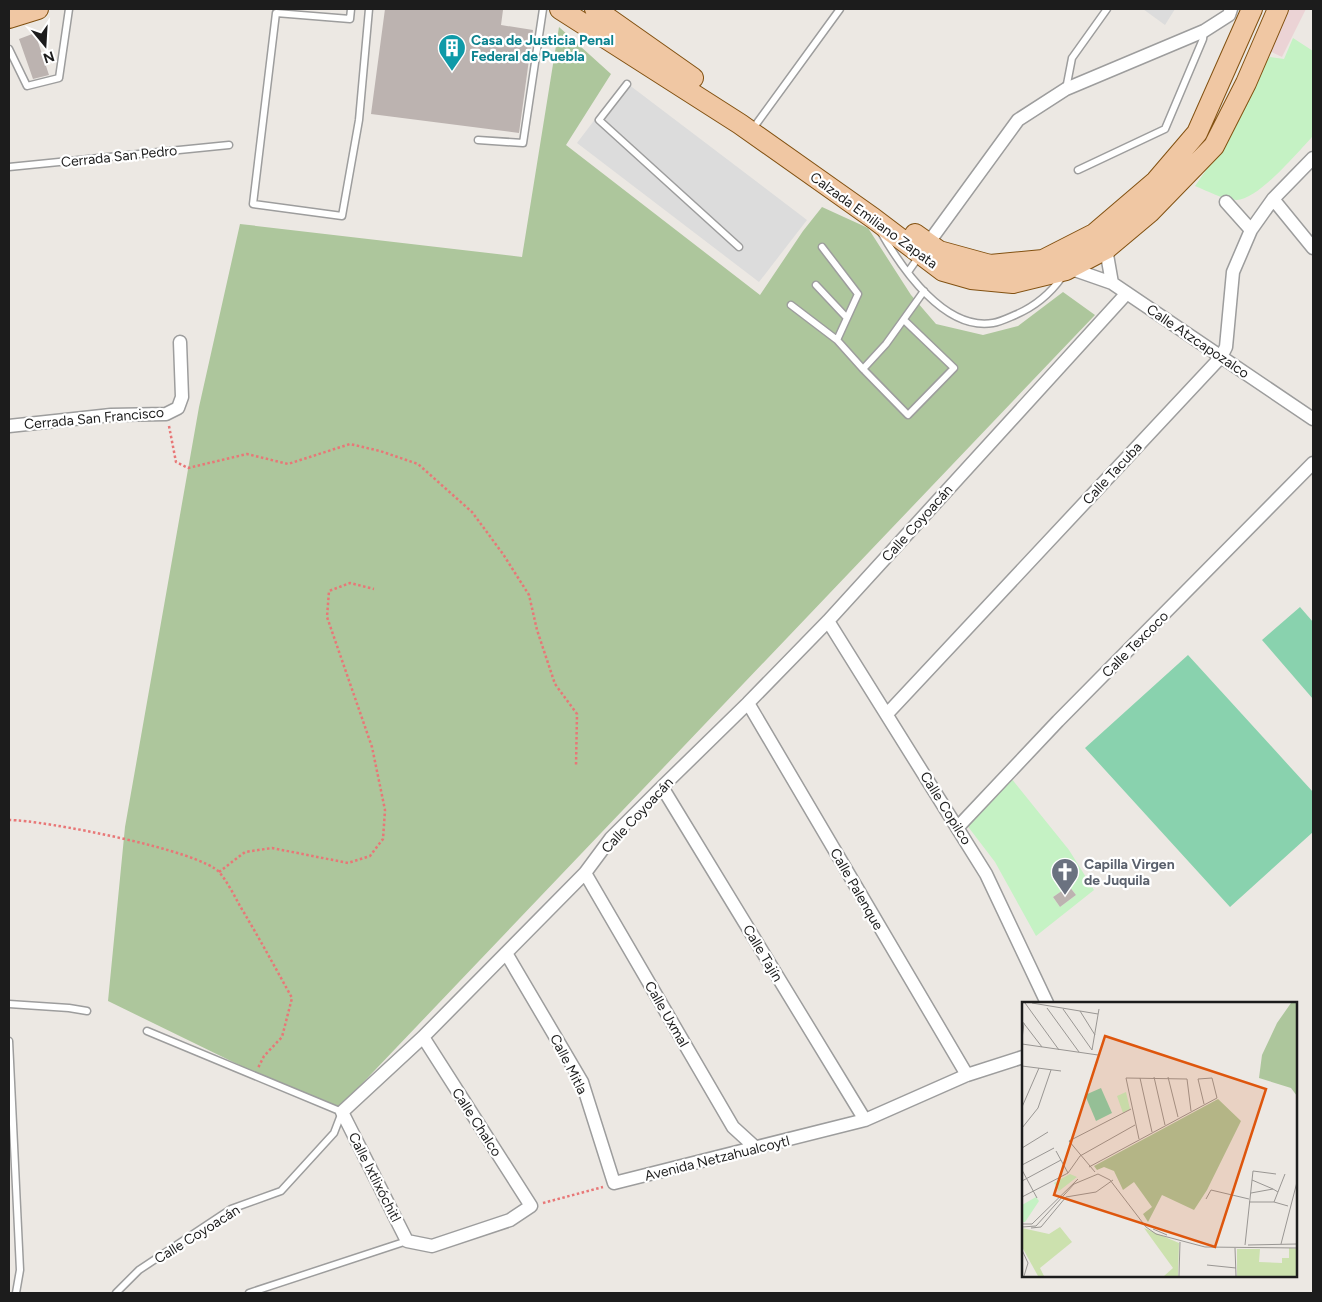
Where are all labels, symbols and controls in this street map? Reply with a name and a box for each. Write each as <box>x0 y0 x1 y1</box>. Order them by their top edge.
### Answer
north arrow <box>20 20 70 70</box>
place label: Casa de Justicia Penal Federal de Puebla <box>471 32 614 65</box>
building icon: Casa de Justicia Penal Federal de Puebla <box>437 33 467 72</box>
text: N <box>41 47 57 67</box>
street label: Cerrada San Pedro <box>60 142 178 171</box>
street label: Calzada Emiliano Zapata <box>807 168 941 272</box>
street label: Calle Atzcapozalco <box>1143 301 1252 382</box>
street label: Cerrada San Francisco <box>23 404 165 433</box>
street label: Calle Tacuba <box>1079 439 1146 508</box>
street label: Calle Coyoacán <box>878 481 956 565</box>
street label: Calle Texcoco <box>1099 608 1172 681</box>
street label: Calle Copilco <box>916 769 975 848</box>
street label: Calle Coyoacán <box>598 774 677 857</box>
street label: Calle Palenque <box>826 845 887 934</box>
place label: Capilla Virgen de Juquila <box>1084 856 1175 889</box>
church icon: Capilla Virgen de Juquila <box>1050 857 1080 896</box>
street label: Calle Tajín <box>739 922 786 985</box>
street label: Calle Uxmal <box>641 978 692 1050</box>
inset map <box>1022 1002 1297 1277</box>
street label: Calle Mitla <box>546 1031 591 1097</box>
street label: Calle Chalco <box>448 1085 505 1160</box>
street label: Calle Ixtlixóchitl <box>345 1130 404 1225</box>
street label: Avenida Netzahualcoytl <box>643 1132 791 1185</box>
street label: Calle Coyoacán <box>151 1201 243 1267</box>

